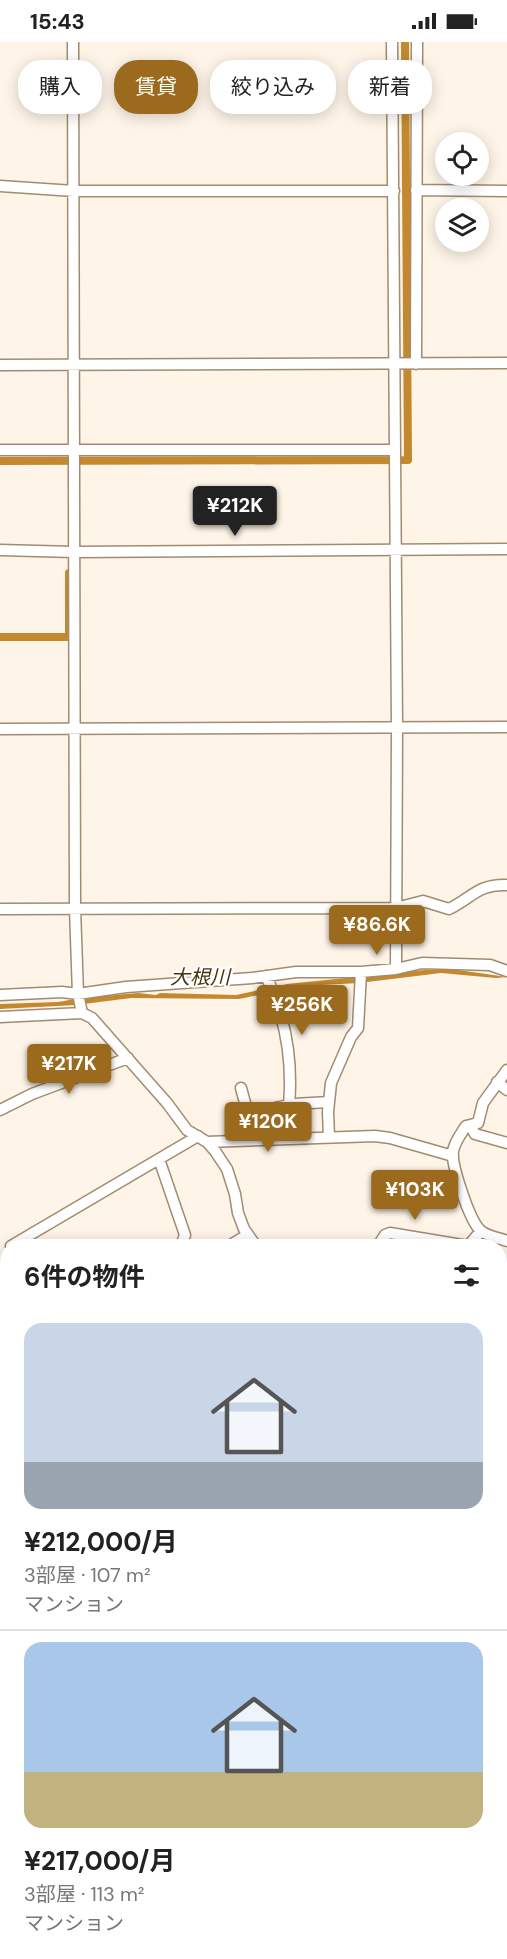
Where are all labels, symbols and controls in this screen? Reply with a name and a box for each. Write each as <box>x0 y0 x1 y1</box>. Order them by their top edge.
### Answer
text: 15:43 <box>30 7 85 36</box>
chip: 購入 <box>18 60 102 114</box>
chip: 賃貸 <box>114 60 198 114</box>
chip: 絞り込み <box>210 60 336 114</box>
chip: 新着 <box>348 60 432 114</box>
map controls <box>435 132 489 252</box>
button: locate <box>435 132 489 186</box>
button: layers <box>435 198 489 252</box>
pin: ¥212K <box>193 486 277 537</box>
text: ¥212K <box>207 492 263 518</box>
pin: ¥86.6K <box>328 905 426 956</box>
text: ¥86.6K <box>343 911 411 937</box>
water label: 大根川 <box>170 964 232 990</box>
pin: ¥256K <box>260 985 344 1036</box>
text: ¥256K <box>271 991 333 1017</box>
pin: ¥217K <box>27 1044 111 1095</box>
text: ¥217K <box>41 1050 97 1076</box>
pin: ¥120K <box>226 1102 310 1153</box>
text: ¥120K <box>239 1108 297 1134</box>
pin: ¥103K <box>373 1170 457 1221</box>
text: ¥103K <box>385 1176 445 1202</box>
icon: filters <box>450 1259 483 1292</box>
text: 6件の物件 <box>24 1260 144 1294</box>
icon: home <box>200 1362 308 1470</box>
text: ¥212,000/月 <box>24 1525 178 1559</box>
text: 3部屋 · 107 m² <box>24 1562 150 1588</box>
text: マンション <box>24 1591 124 1617</box>
icon: home <box>200 1681 308 1789</box>
text: ¥217,000/月 <box>24 1844 175 1878</box>
text: 3部屋 · 113 m² <box>24 1881 144 1907</box>
text: マンション <box>24 1910 124 1936</box>

